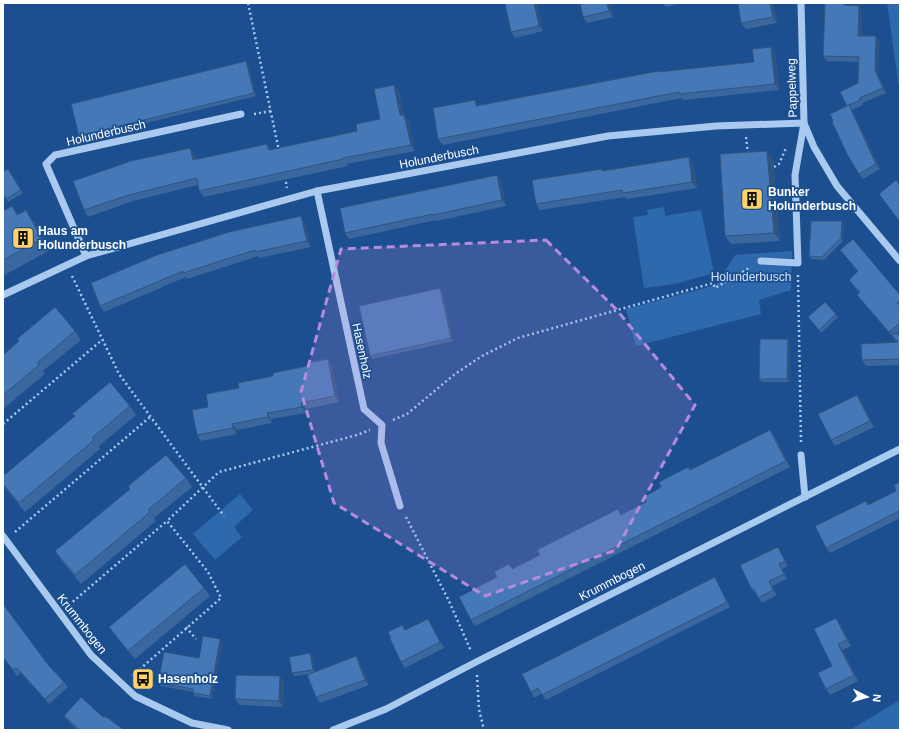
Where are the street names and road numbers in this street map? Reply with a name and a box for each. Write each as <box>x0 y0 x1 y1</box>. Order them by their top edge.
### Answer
street label: Pappelweg <box>784 58 800 118</box>
street label: Holunderbusch <box>65 117 147 149</box>
street label: Holunderbusch <box>398 142 480 172</box>
street label: Hasenholz <box>349 322 375 380</box>
street label: Krummbogen <box>577 558 647 604</box>
street label: Krummbogen <box>54 591 110 657</box>

